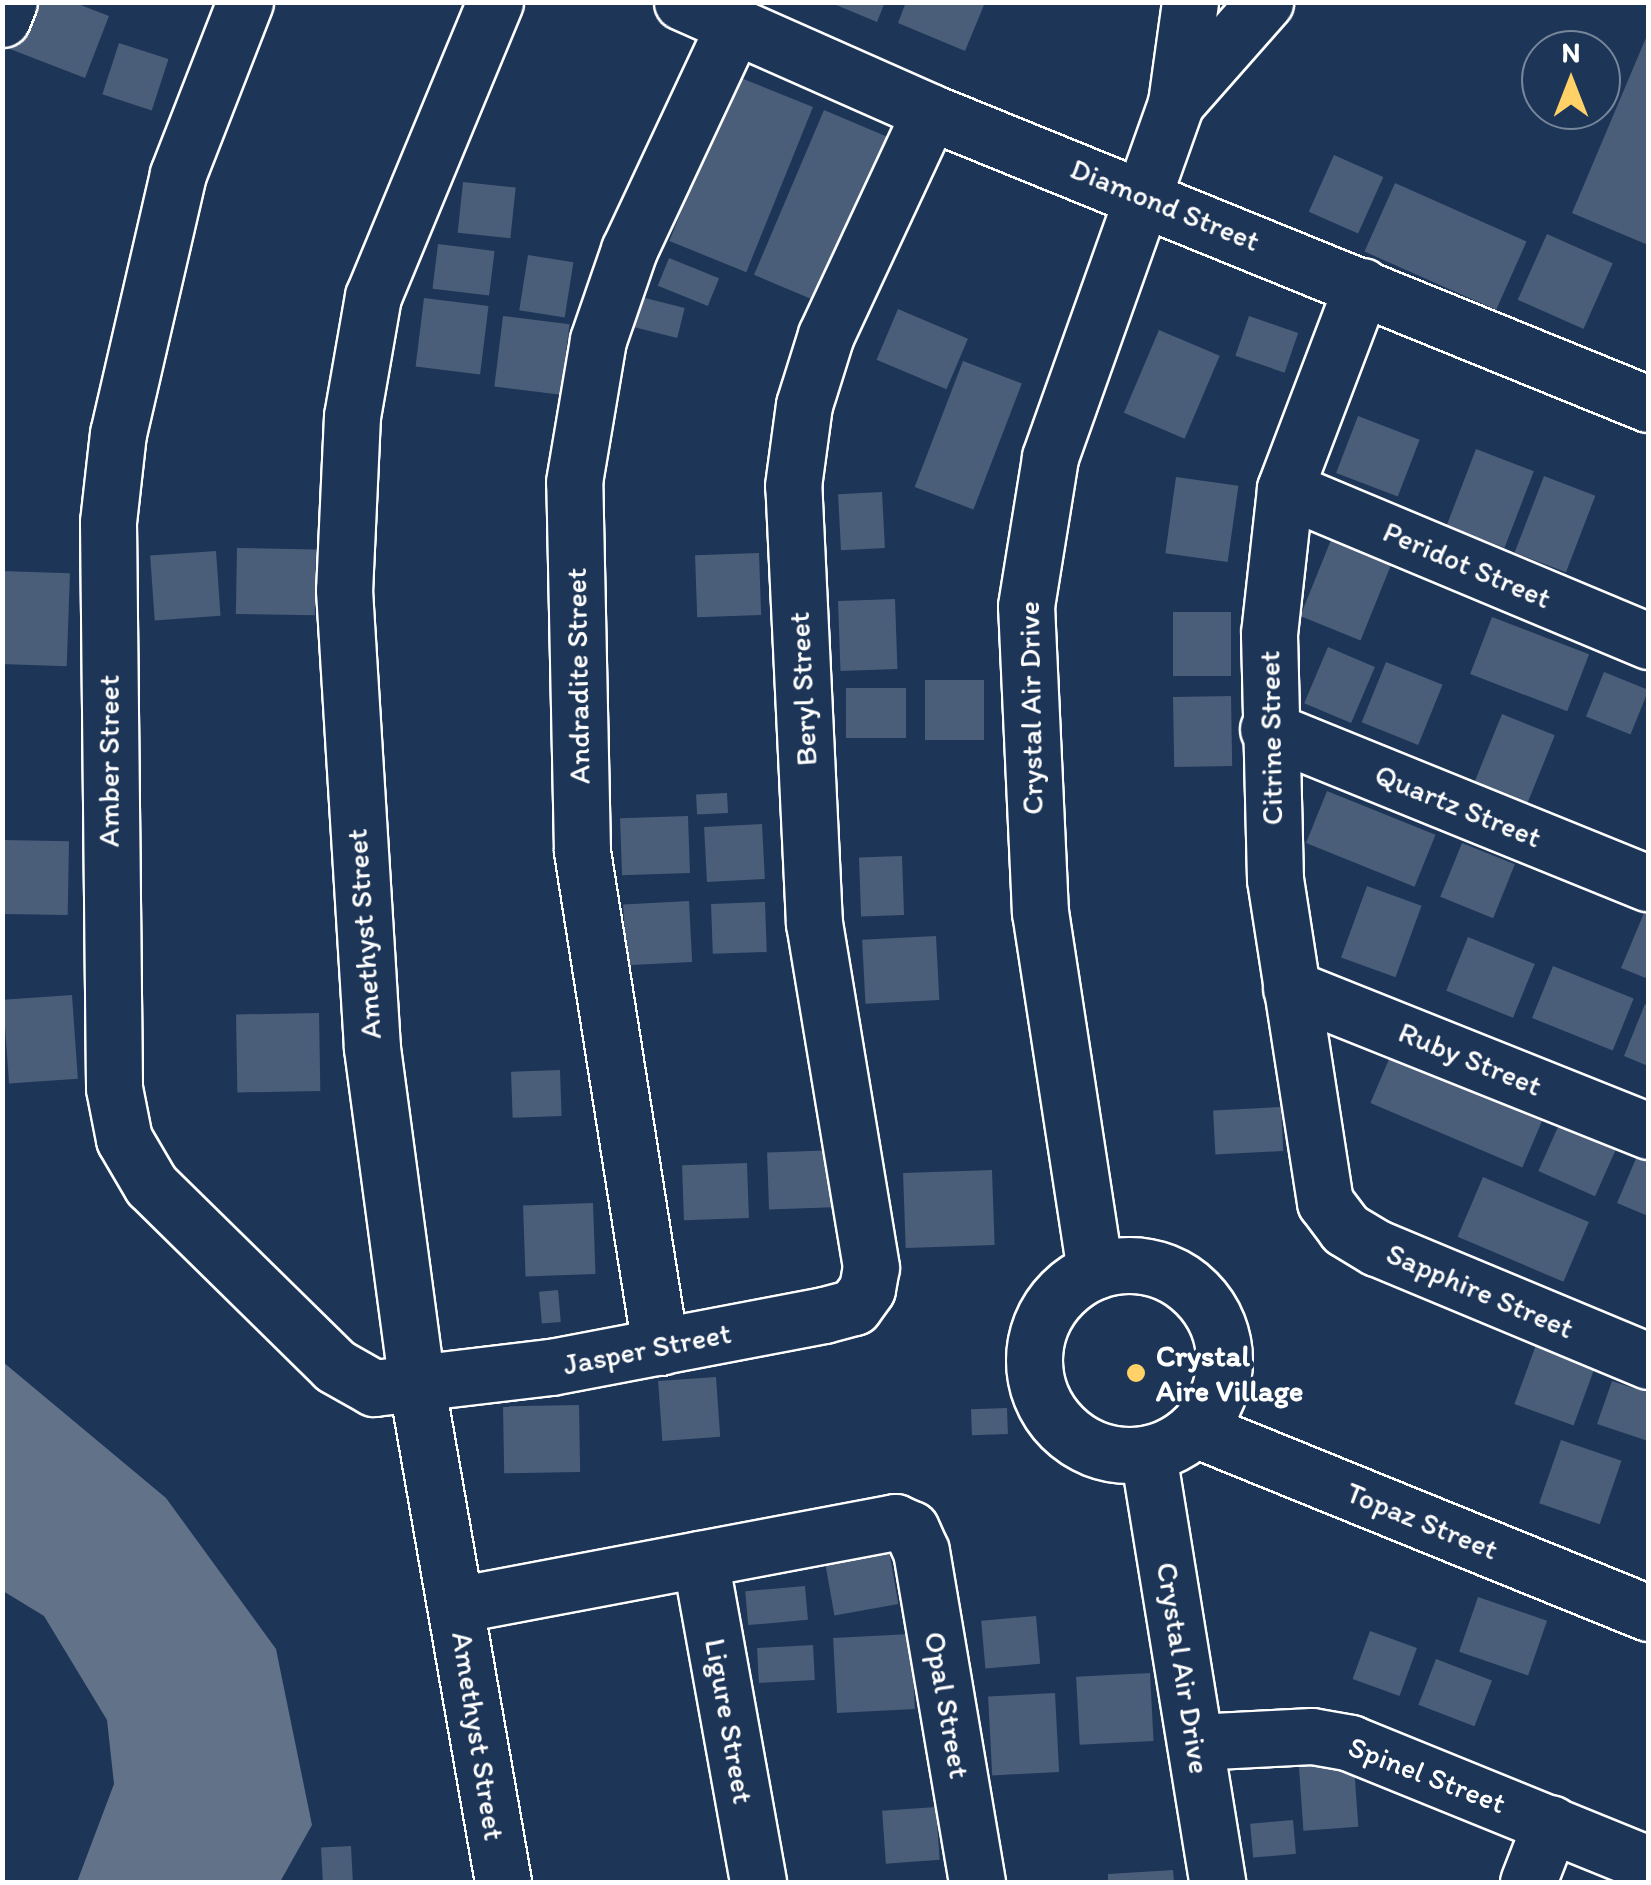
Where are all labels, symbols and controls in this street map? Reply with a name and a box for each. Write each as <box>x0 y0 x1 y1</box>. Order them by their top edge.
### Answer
north arrow <box>1521 30 1621 130</box>
text: N <box>1562 35 1580 69</box>
street label: Diamond Street <box>1065 151 1265 259</box>
street label: Peridot Street <box>1378 514 1556 616</box>
street label: Andradite Street <box>558 568 598 784</box>
street label: Crystal Air Drive <box>1011 601 1051 815</box>
street label: Beryl Street <box>781 611 825 767</box>
street label: Citrine Street <box>1251 650 1291 826</box>
street label: Amber Street <box>91 675 127 847</box>
street label: Quartz Street <box>1370 756 1546 856</box>
street label: Amethyst Street <box>339 828 389 1040</box>
street label: Ruby Street <box>1394 1014 1546 1104</box>
street label: Sapphire Street <box>1381 1236 1579 1346</box>
street label: Jasper Street <box>560 1315 734 1383</box>
place label: Crystal Aire Village <box>1156 1338 1303 1408</box>
marker: Crystal Aire Village <box>1125 1362 1147 1384</box>
street label: Topaz Street <box>1341 1474 1503 1568</box>
street label: Crystal Air Drive <box>1149 1560 1217 1776</box>
street label: Amethyst Street <box>444 1629 512 1843</box>
street label: Opal Street <box>916 1629 978 1781</box>
street label: Ligure Street <box>697 1636 761 1806</box>
street label: Spinel Street <box>1343 1729 1511 1821</box>

